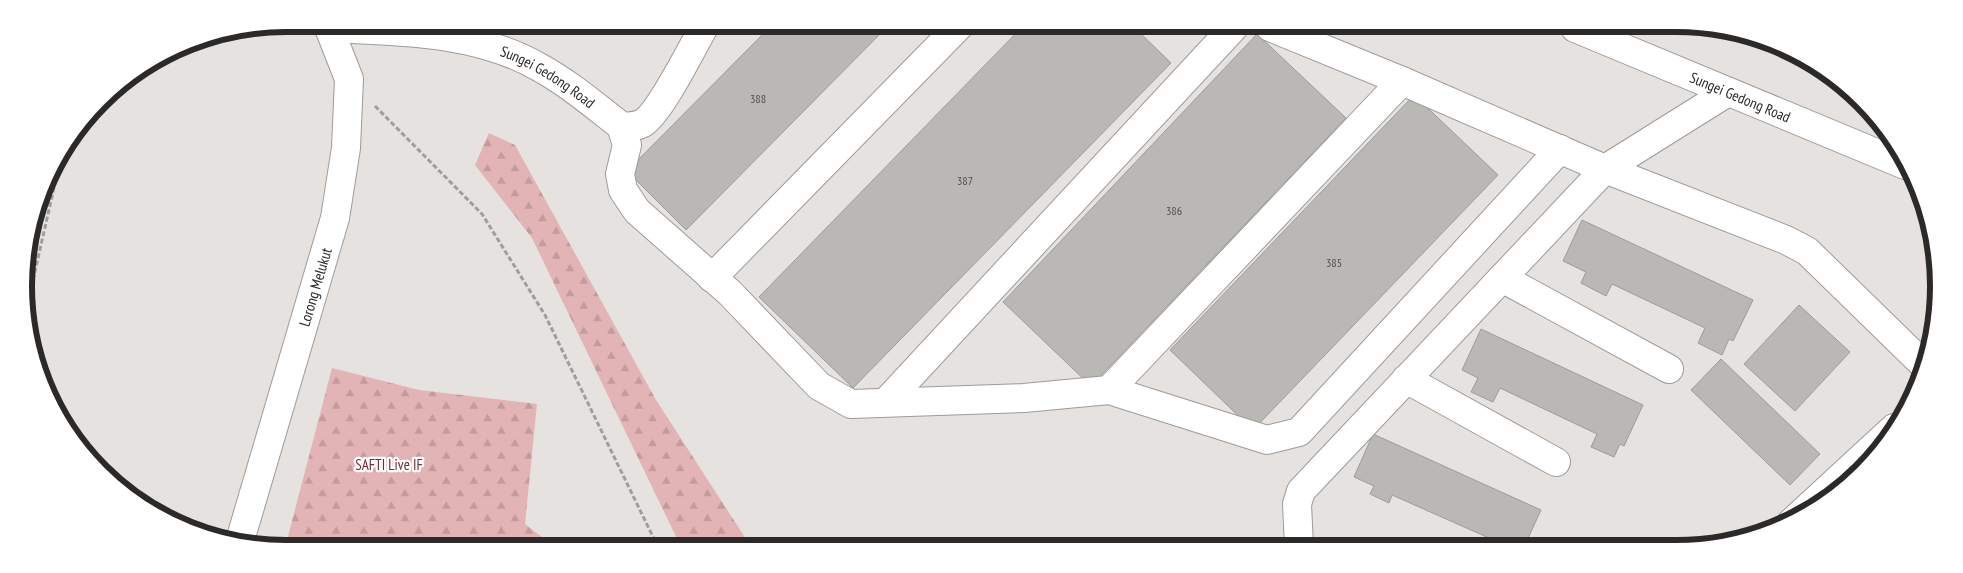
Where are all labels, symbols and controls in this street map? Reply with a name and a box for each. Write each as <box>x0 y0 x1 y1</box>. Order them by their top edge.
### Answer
street label: Sungei Gedong Road <box>498 41 599 112</box>
street label: Sungei Gedong Road <box>1687 67 1793 126</box>
house number: 388 <box>750 91 766 106</box>
house number: 387 <box>957 173 973 188</box>
house number: 386 <box>1166 203 1182 218</box>
street label: Lorong Melukut <box>294 245 335 329</box>
house number: 385 <box>1326 255 1342 270</box>
park label: SAFTI Live IF <box>355 455 423 474</box>

